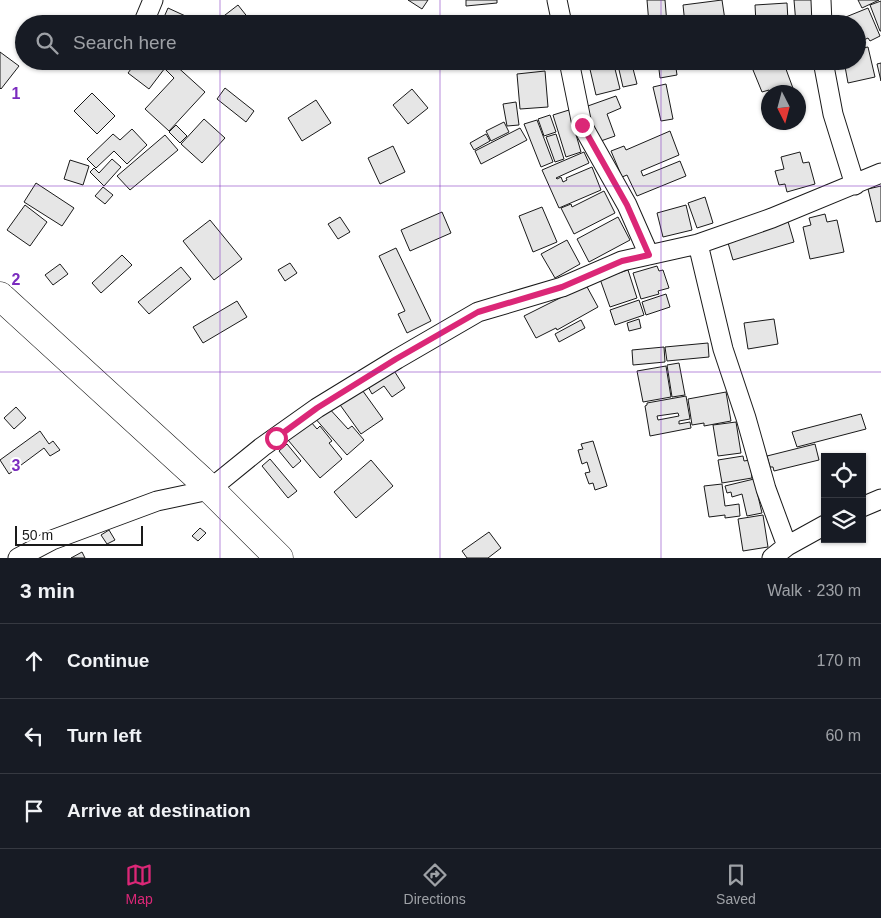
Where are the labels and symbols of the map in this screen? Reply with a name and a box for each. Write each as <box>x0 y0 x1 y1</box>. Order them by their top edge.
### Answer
text: 1 <box>12 85 21 102</box>
north arrow <box>761 85 806 130</box>
route end <box>571 114 594 137</box>
text: 2 <box>12 271 21 288</box>
route start <box>265 427 288 450</box>
text: 3 <box>12 457 21 474</box>
scale bar <box>15 523 142 546</box>

